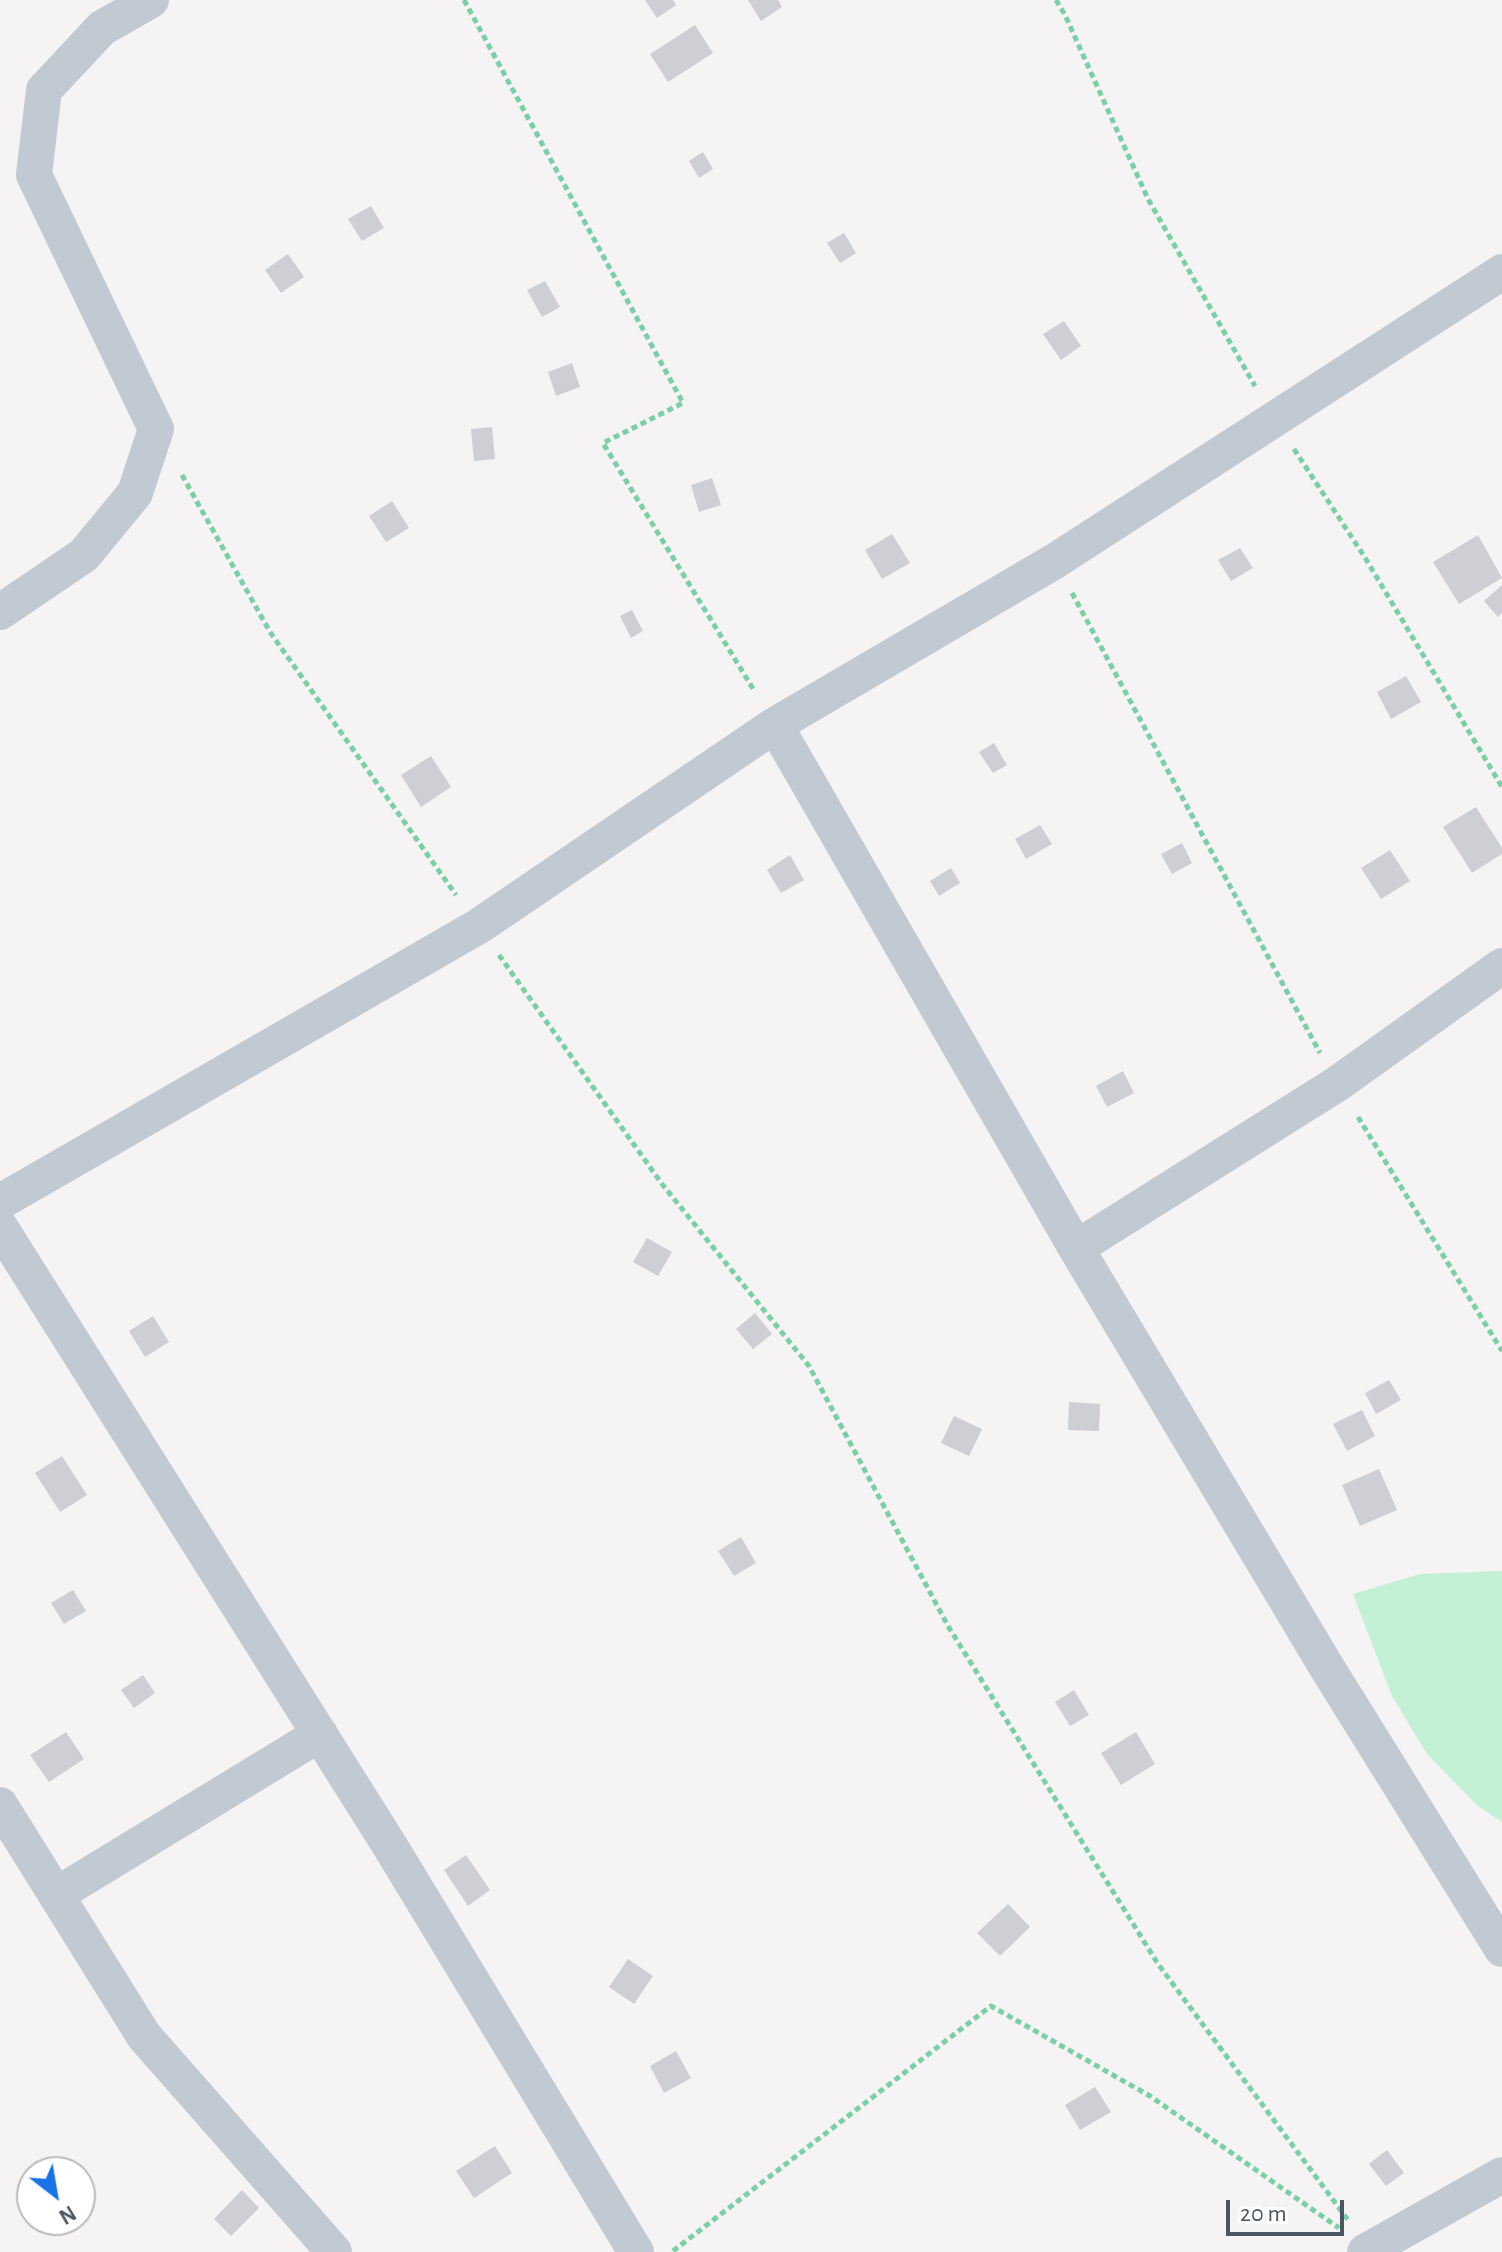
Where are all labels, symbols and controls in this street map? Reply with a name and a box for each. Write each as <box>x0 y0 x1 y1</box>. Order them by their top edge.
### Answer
north arrow <box>16 2156 96 2236</box>
scale bar <box>1230 2184 1348 2234</box>
text: N <box>55 2201 80 2228</box>
text: 20 m <box>1240 2202 1287 2226</box>

